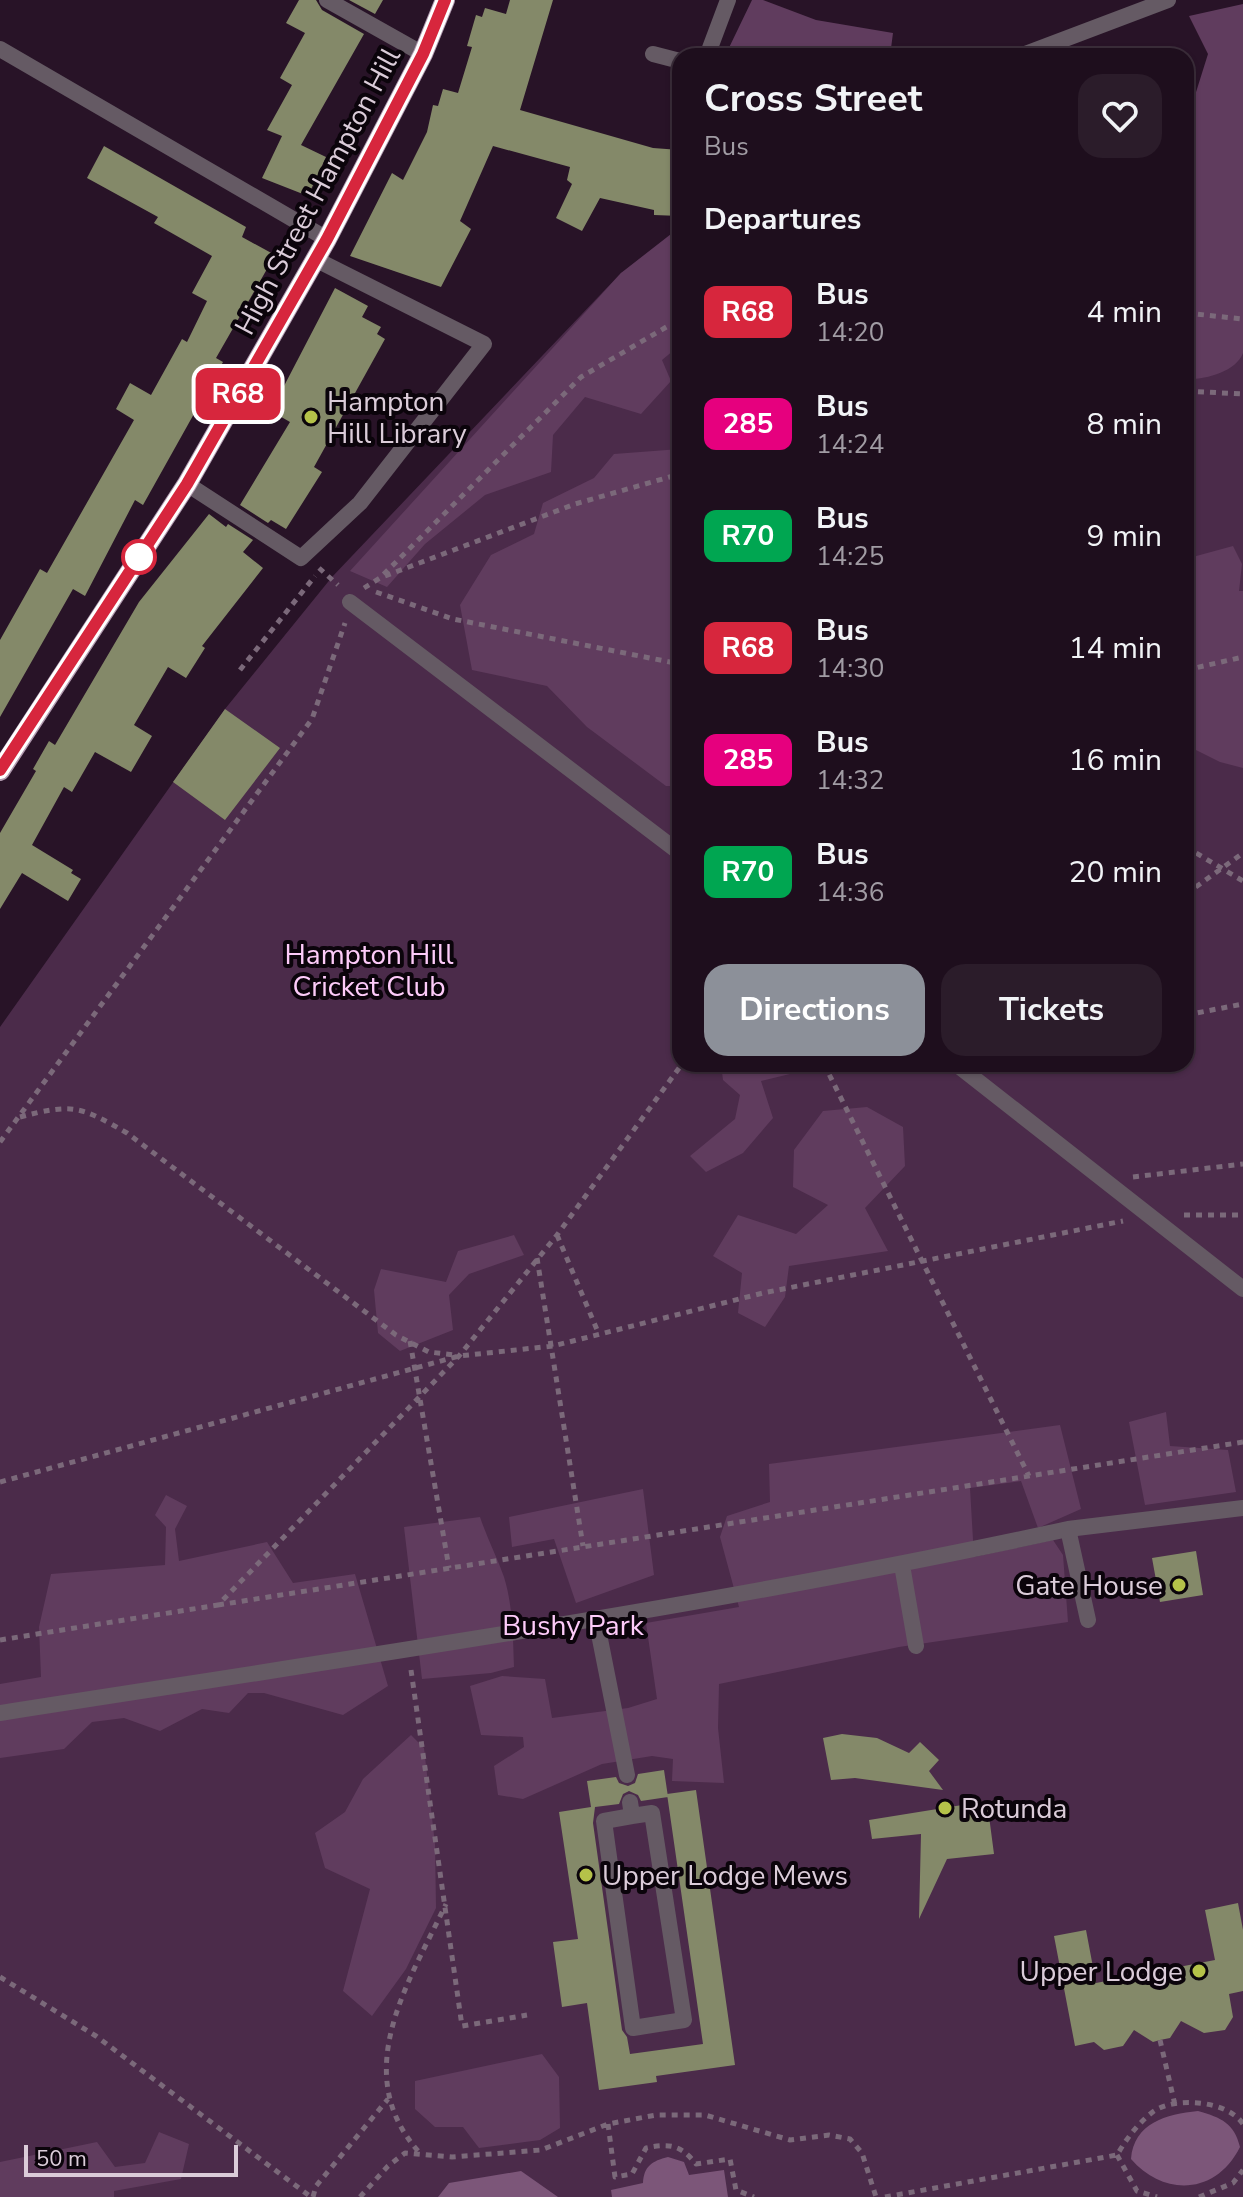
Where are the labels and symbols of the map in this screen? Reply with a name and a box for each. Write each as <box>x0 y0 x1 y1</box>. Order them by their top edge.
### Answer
street label: High Street Hampton Hill <box>226 41 410 342</box>
line badge: R68 <box>192 368 284 420</box>
place label: Hampton Hill Library <box>327 383 467 453</box>
marker: Hampton Hill Library <box>302 408 320 426</box>
unlabelled marker <box>122 540 156 574</box>
park label: Hampton Hill Cricket Club <box>284 936 454 1006</box>
place label: Gate House <box>1015 1567 1163 1605</box>
marker: Gate House <box>1170 1576 1188 1594</box>
park label: Bushy Park <box>502 1607 645 1645</box>
place label: Rotunda <box>961 1790 1067 1828</box>
marker: Rotunda <box>936 1799 954 1817</box>
place label: Upper Lodge Mews <box>602 1857 848 1895</box>
marker: Upper Lodge Mews <box>577 1866 595 1884</box>
place label: Upper Lodge <box>1020 1953 1183 1991</box>
marker: Upper Lodge <box>1190 1962 1208 1980</box>
scale bar <box>24 2141 238 2177</box>

